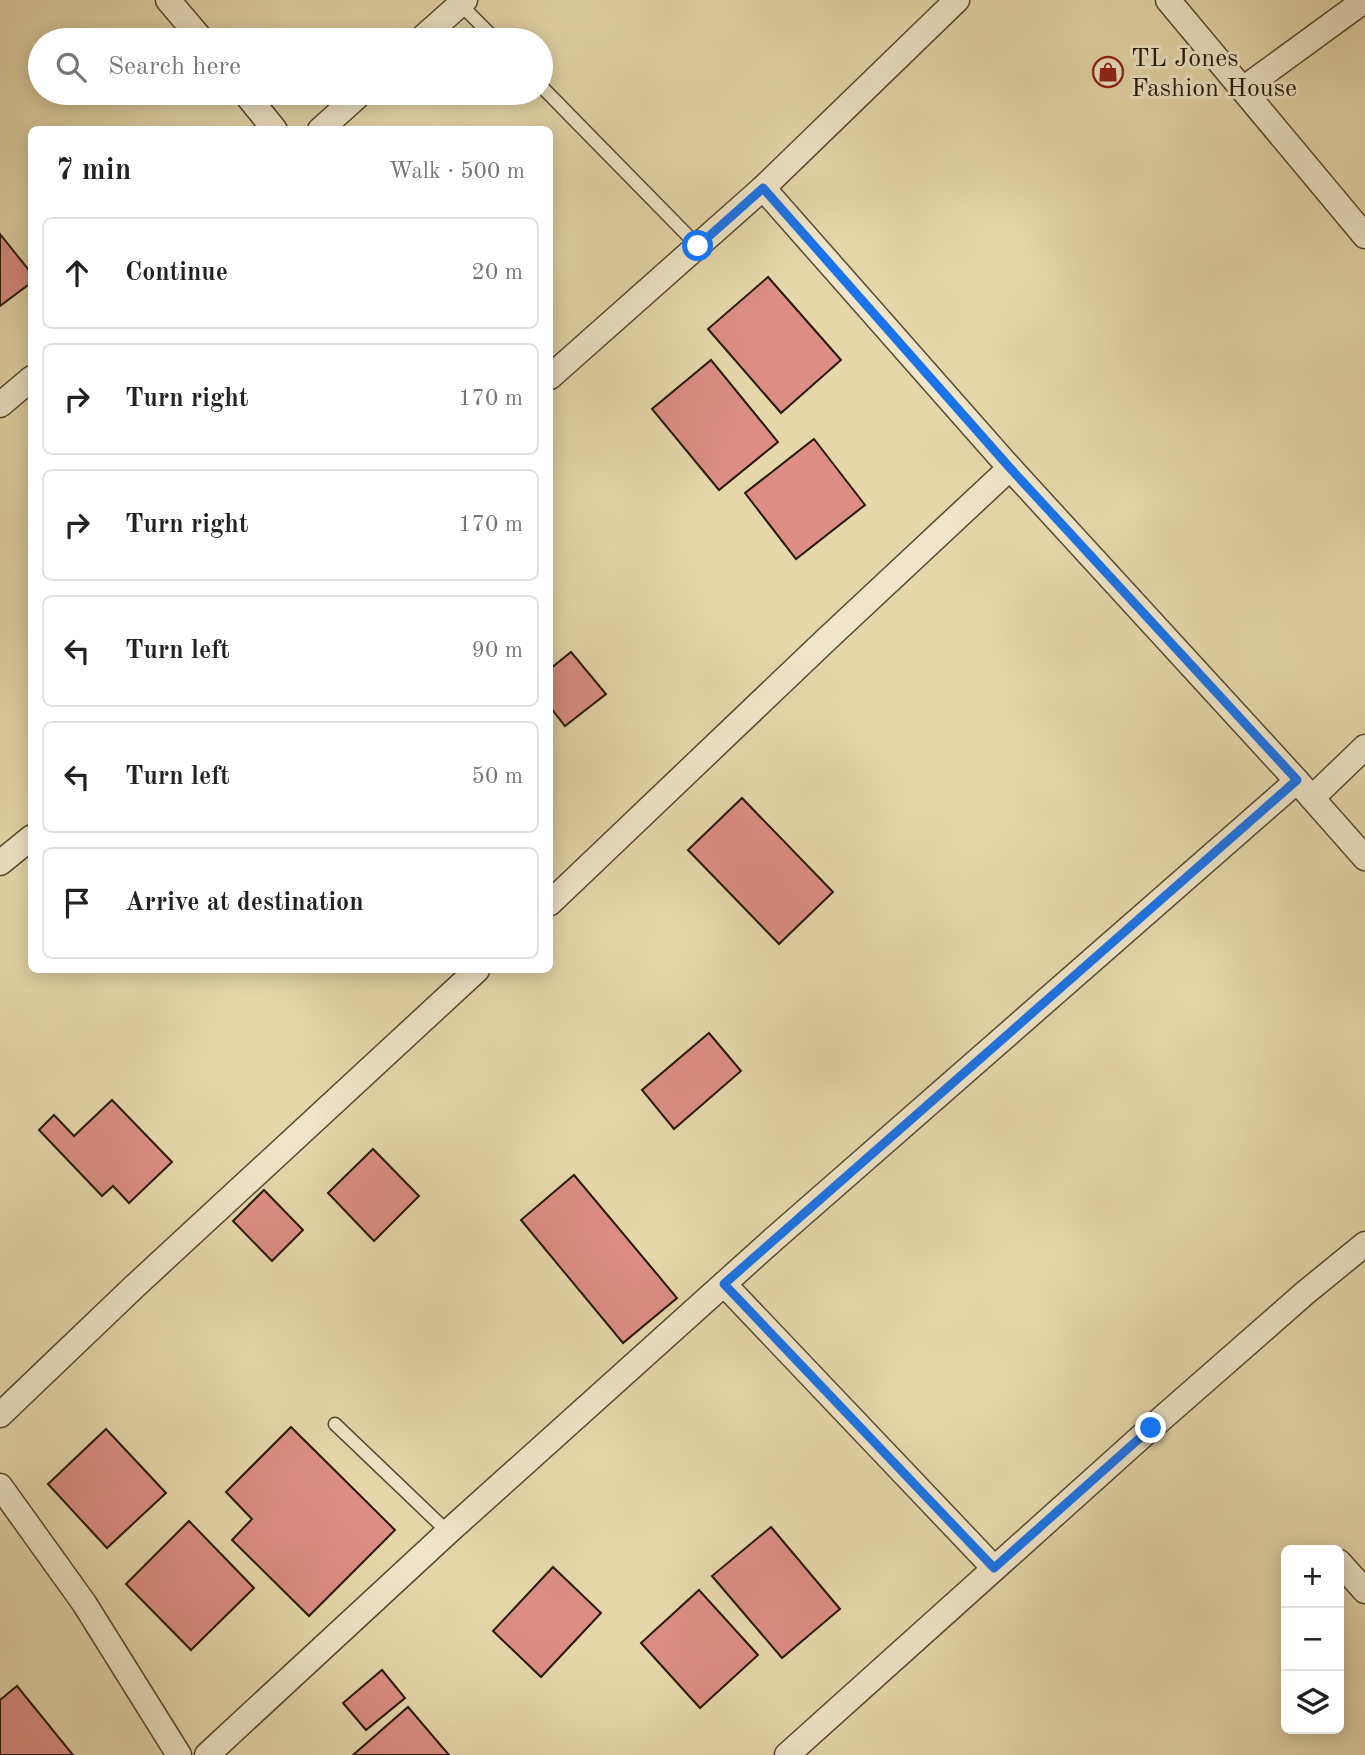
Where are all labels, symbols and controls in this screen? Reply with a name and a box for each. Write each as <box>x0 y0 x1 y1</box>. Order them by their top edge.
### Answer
search box <box>28 28 553 105</box>
place label: TL Jones Fashion House <box>1131 46 1297 102</box>
icon: search <box>52 48 90 86</box>
text: Search here <box>108 54 241 80</box>
shop icon: TL Jones Fashion House <box>1091 55 1125 89</box>
text: 7 min <box>56 156 131 186</box>
text: Walk · 500 m <box>389 160 525 183</box>
route start <box>682 230 713 261</box>
icon: ahead <box>58 254 96 292</box>
text: Continue <box>125 260 228 286</box>
text: 20 m <box>472 261 523 284</box>
icon: right <box>58 380 96 418</box>
text: Turn right <box>125 386 248 412</box>
text: 170 m <box>458 387 523 410</box>
icon: right <box>58 506 96 544</box>
text: Turn right <box>125 512 248 538</box>
text: 170 m <box>458 513 523 536</box>
icon: left <box>58 632 96 670</box>
text: Turn left <box>125 638 230 664</box>
text: 90 m <box>472 639 523 662</box>
icon: left <box>58 758 96 796</box>
text: Turn left <box>125 764 230 790</box>
text: 50 m <box>472 765 523 788</box>
icon: arrive <box>58 884 96 922</box>
text: Arrive at destination <box>125 890 364 916</box>
route end <box>1135 1412 1166 1443</box>
map controls <box>1281 1545 1344 1734</box>
button: + <box>1281 1545 1344 1608</box>
button: − <box>1281 1608 1344 1671</box>
button: layers <box>1281 1671 1344 1734</box>

